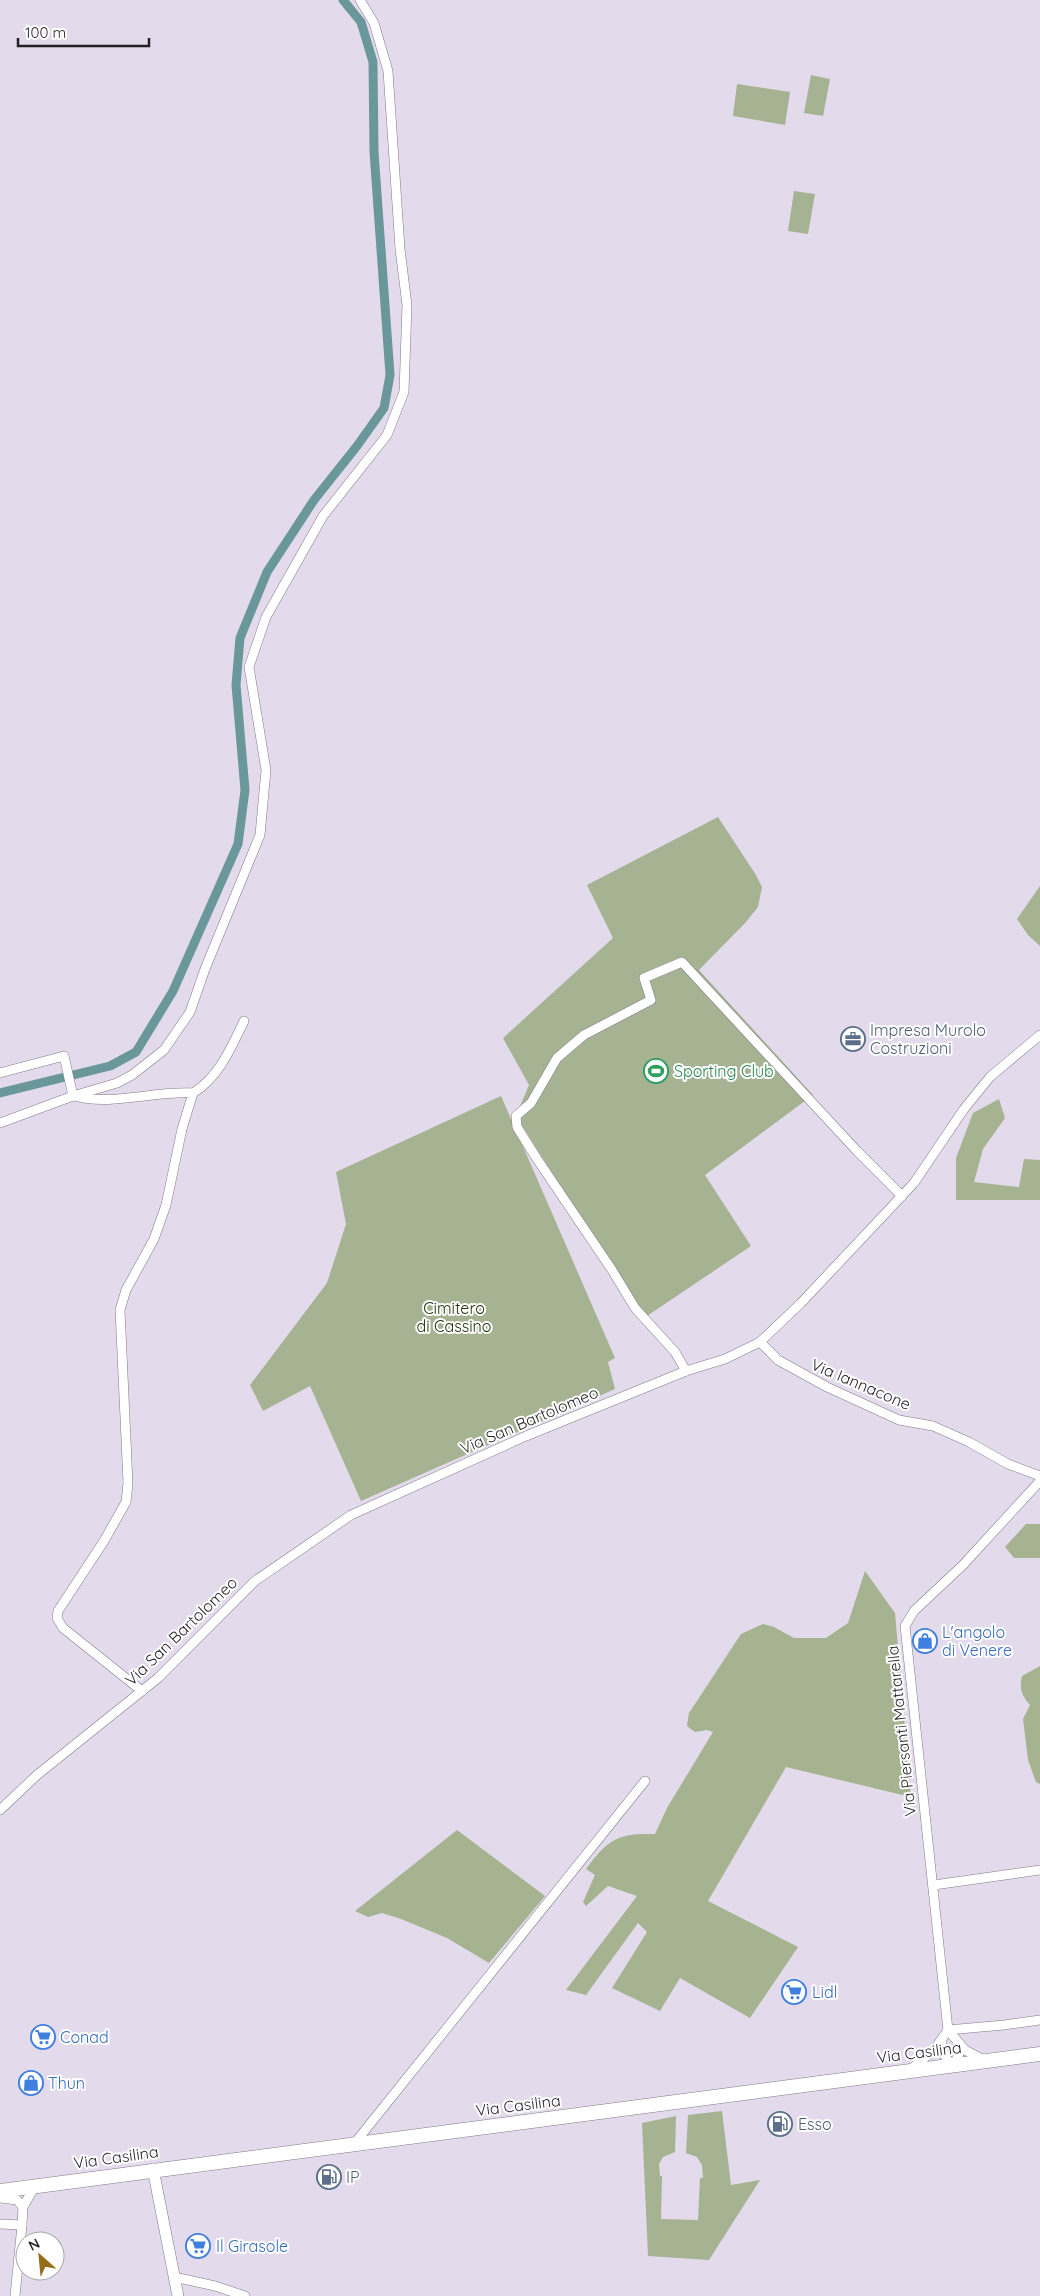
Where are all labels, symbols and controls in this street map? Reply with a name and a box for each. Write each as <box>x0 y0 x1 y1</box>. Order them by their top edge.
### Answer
scale bar <box>18 15 149 47</box>
text: 100 m <box>25 23 66 42</box>
place label: Impresa Murolo Costruzioni <box>870 1020 986 1058</box>
office icon: Impresa Murolo Costruzioni <box>840 1026 866 1052</box>
sports icon: Sporting Club <box>643 1058 669 1084</box>
place label: Sporting Club <box>674 1061 774 1081</box>
park label: Cimitero di Cassino <box>417 1298 491 1336</box>
street label: Via Iannacone <box>808 1354 914 1414</box>
street label: Via San Bartolomeo <box>457 1382 601 1458</box>
street label: Via San Bartolomeo <box>121 1572 241 1690</box>
place label: L'angolo di Venere <box>942 1622 1012 1660</box>
shop icon: L'angolo di Venere <box>912 1628 938 1654</box>
street label: Via Piersanti Mattarella <box>882 1645 920 1817</box>
supermarket icon: Lidl <box>781 1979 807 2005</box>
place label: Lidl <box>812 1982 837 2002</box>
supermarket icon: Conad <box>30 2024 56 2050</box>
place label: Conad <box>60 2027 109 2047</box>
street label: Via Casilina <box>875 2037 963 2067</box>
shop icon: Thun <box>18 2070 44 2096</box>
place label: Thun <box>48 2073 85 2093</box>
street label: Via Casilina <box>474 2090 562 2120</box>
fuel station icon: Esso <box>767 2111 793 2137</box>
place label: Esso <box>798 2114 832 2134</box>
street label: Via Casilina <box>72 2141 160 2173</box>
fuel station icon: IP <box>316 2164 342 2190</box>
place label: IP <box>346 2167 360 2187</box>
north arrow <box>15 2231 65 2281</box>
supermarket icon: Il Girasole <box>185 2233 211 2259</box>
text: N <box>25 2234 43 2255</box>
place label: Il Girasole <box>216 2236 288 2256</box>

